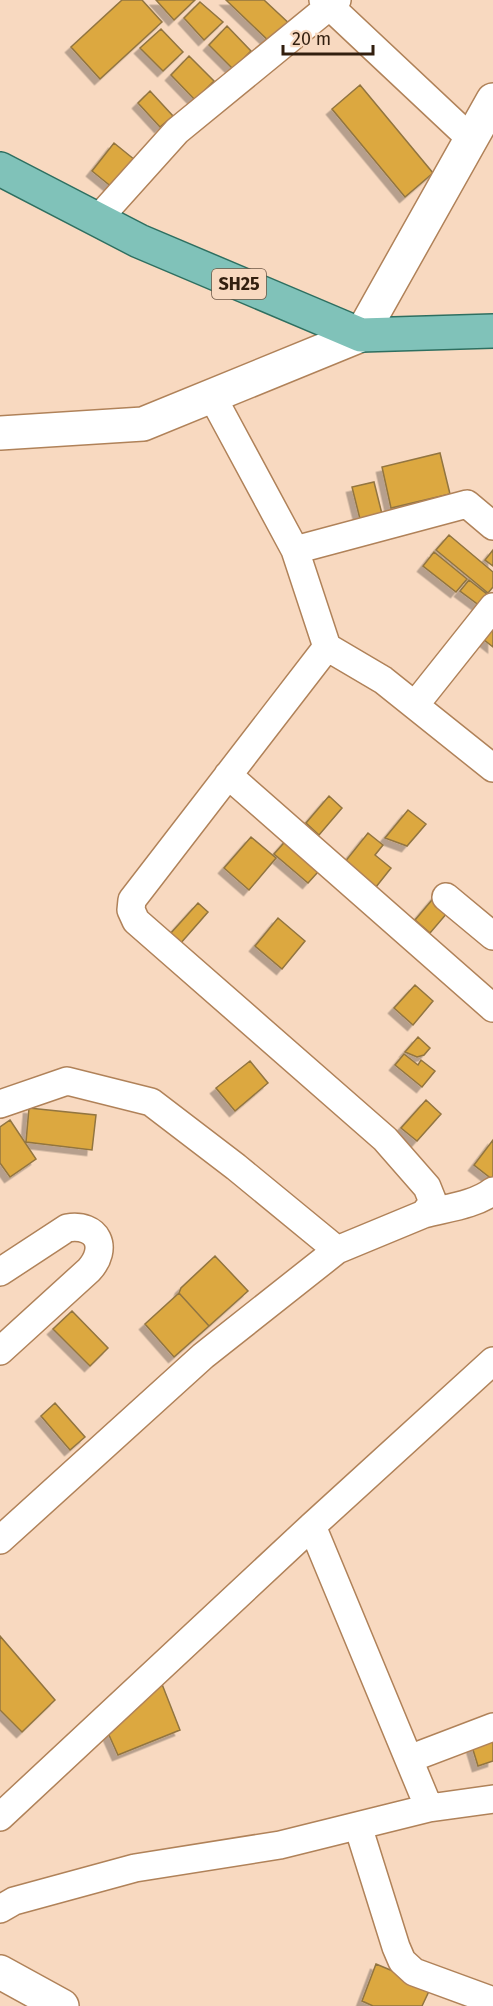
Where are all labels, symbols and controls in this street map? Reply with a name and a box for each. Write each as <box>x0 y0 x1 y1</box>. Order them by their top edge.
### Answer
scale bar <box>283 18 373 56</box>
text: 20 m <box>292 28 331 50</box>
road number: SH25 <box>212 269 266 299</box>

